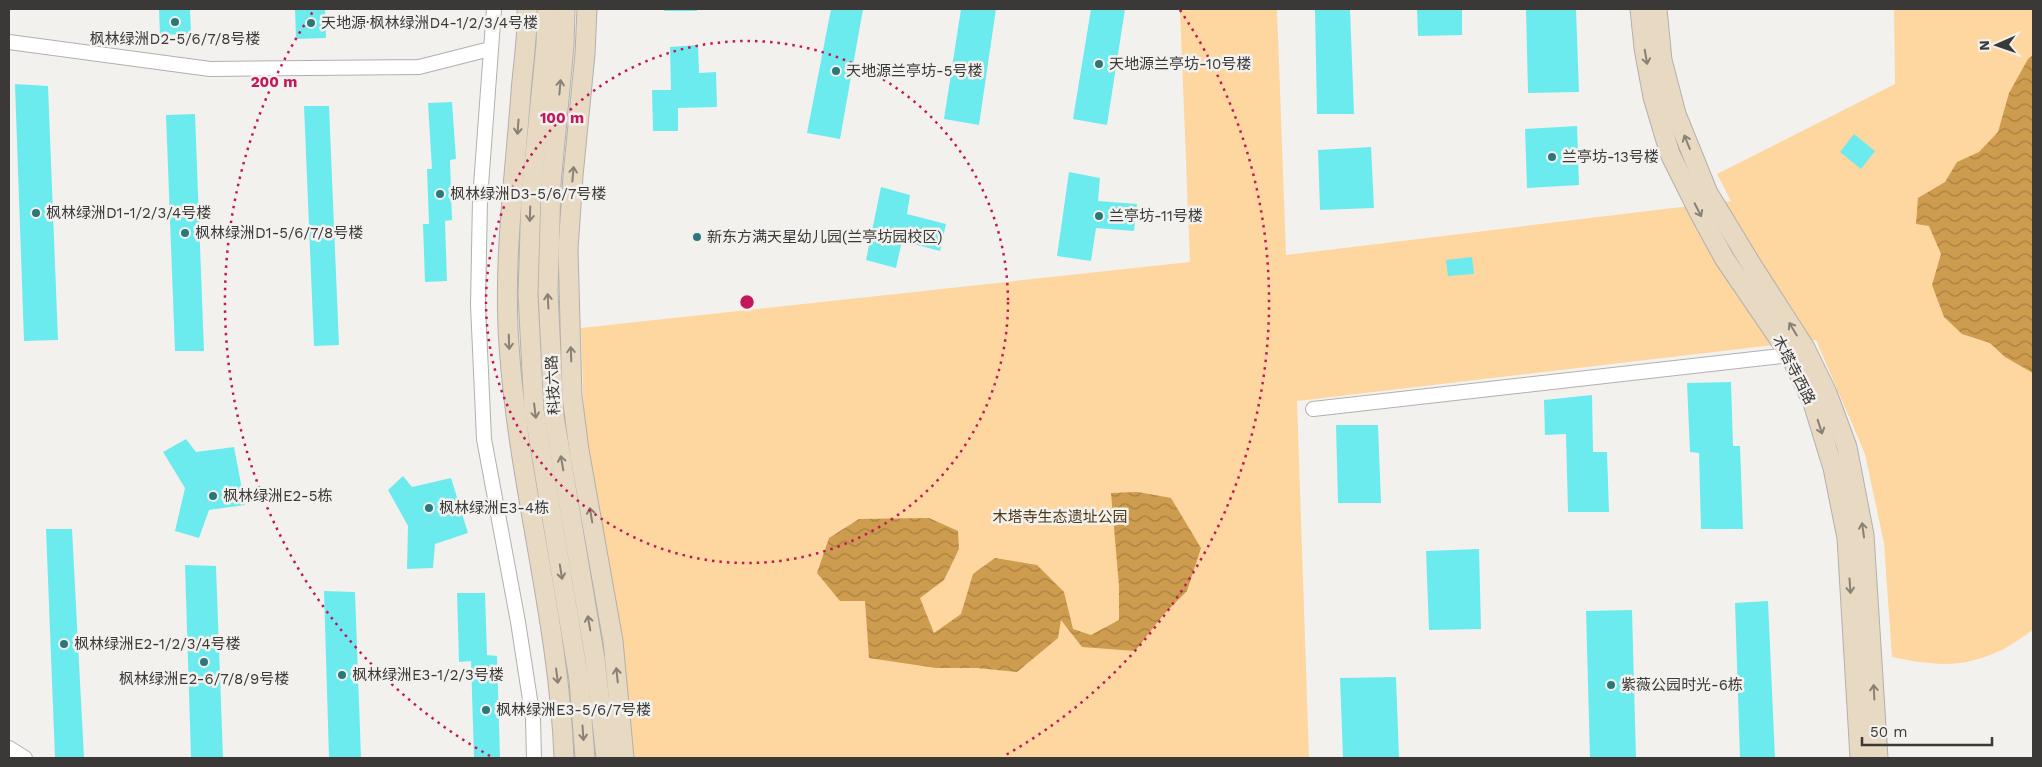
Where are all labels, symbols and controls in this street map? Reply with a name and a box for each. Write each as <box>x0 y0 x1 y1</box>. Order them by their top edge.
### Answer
place label: 天地源·枫林绿洲D4-1/2/3/4号楼 <box>321 14 538 32</box>
marker: 枫林绿洲D2-5/6/7/8号楼 <box>169 16 181 28</box>
marker: 天地源·枫林绿洲D4-1/2/3/4号楼 <box>305 17 317 29</box>
north arrow <box>1972 20 2022 70</box>
place label: 枫林绿洲D2-5/6/7/8号楼 <box>90 30 260 48</box>
text: N <box>1976 40 1992 51</box>
one-way arrow <box>1641 49 1651 65</box>
place label: 天地源兰亭坊-10号楼 <box>1109 55 1251 73</box>
marker: 天地源兰亭坊-10号楼 <box>1093 58 1105 70</box>
place label: 天地源兰亭坊-5号楼 <box>846 62 982 80</box>
marker: 天地源兰亭坊-5号楼 <box>830 65 842 77</box>
text: 200 m <box>251 73 297 91</box>
one-way arrow <box>555 79 565 95</box>
text: 100 m <box>540 109 584 127</box>
one-way arrow <box>513 119 523 135</box>
one-way arrow <box>1682 135 1691 150</box>
place label: 兰亭坊-13号楼 <box>1562 148 1659 166</box>
marker: 兰亭坊-13号楼 <box>1546 151 1558 163</box>
one-way arrow <box>568 166 578 182</box>
place label: 枫林绿洲D3-5/6/7号楼 <box>450 185 606 203</box>
marker: 枫林绿洲D3-5/6/7号楼 <box>434 188 446 200</box>
one-way arrow <box>1694 202 1703 217</box>
place label: 枫林绿洲D1-1/2/3/4号楼 <box>46 204 211 222</box>
one-way arrow <box>526 206 535 222</box>
marker: 枫林绿洲D1-1/2/3/4号楼 <box>30 207 42 219</box>
place label: 兰亭坊-11号楼 <box>1109 207 1203 225</box>
marker: 兰亭坊-11号楼 <box>1093 210 1105 222</box>
place label: 枫林绿洲D1-5/6/7/8号楼 <box>195 224 363 242</box>
marker: 枫林绿洲D1-5/6/7/8号楼 <box>179 227 191 239</box>
place label: 新东方满天星幼儿园(兰亭坊园校区) <box>707 228 943 246</box>
marker: 新东方满天星幼儿园(兰亭坊园校区) <box>691 231 703 243</box>
one-way arrow <box>544 293 553 309</box>
centre of rings <box>738 293 756 311</box>
one-way arrow <box>1788 322 1798 336</box>
street label: 木塔寺西路 <box>1769 332 1819 408</box>
one-way arrow <box>504 334 514 350</box>
one-way arrow <box>566 346 576 362</box>
street label: 科技六路 <box>542 355 564 415</box>
one-way arrow <box>530 403 540 419</box>
one-way arrow <box>1816 418 1825 434</box>
one-way arrow <box>556 455 566 471</box>
place label: 枫林绿洲E2-5栋 <box>223 487 332 505</box>
marker: 枫林绿洲E2-5栋 <box>207 490 219 502</box>
place label: 枫林绿洲E3-4栋 <box>439 499 549 517</box>
marker: 枫林绿洲E3-4栋 <box>423 502 435 514</box>
one-way arrow <box>585 507 595 523</box>
park label: 木塔寺生态遗址公园 <box>992 508 1128 526</box>
one-way arrow <box>1857 522 1867 538</box>
one-way arrow <box>557 563 567 579</box>
one-way arrow <box>1845 578 1854 594</box>
one-way arrow <box>584 615 594 631</box>
place label: 枫林绿洲E2-1/2/3/4号楼 <box>74 635 241 653</box>
marker: 枫林绿洲E2-1/2/3/4号楼 <box>58 638 70 650</box>
marker: 枫林绿洲E2-6/7/8/9号楼 <box>198 656 210 668</box>
place label: 枫林绿洲E3-1/2/3号楼 <box>352 666 504 684</box>
one-way arrow <box>552 667 562 683</box>
one-way arrow <box>612 667 622 683</box>
marker: 枫林绿洲E3-1/2/3号楼 <box>336 669 348 681</box>
place label: 枫林绿洲E2-6/7/8/9号楼 <box>119 670 289 688</box>
place label: 紫薇公园时光-6栋 <box>1621 676 1743 694</box>
marker: 紫薇公园时光-6栋 <box>1605 679 1617 691</box>
one-way arrow <box>1869 684 1878 700</box>
place label: 枫林绿洲E3-5/6/7号楼 <box>496 701 651 719</box>
marker: 枫林绿洲E3-5/6/7号楼 <box>480 704 492 716</box>
scale bar <box>1862 714 1992 746</box>
text: 50 m <box>1870 723 1907 741</box>
one-way arrow <box>578 724 588 740</box>

